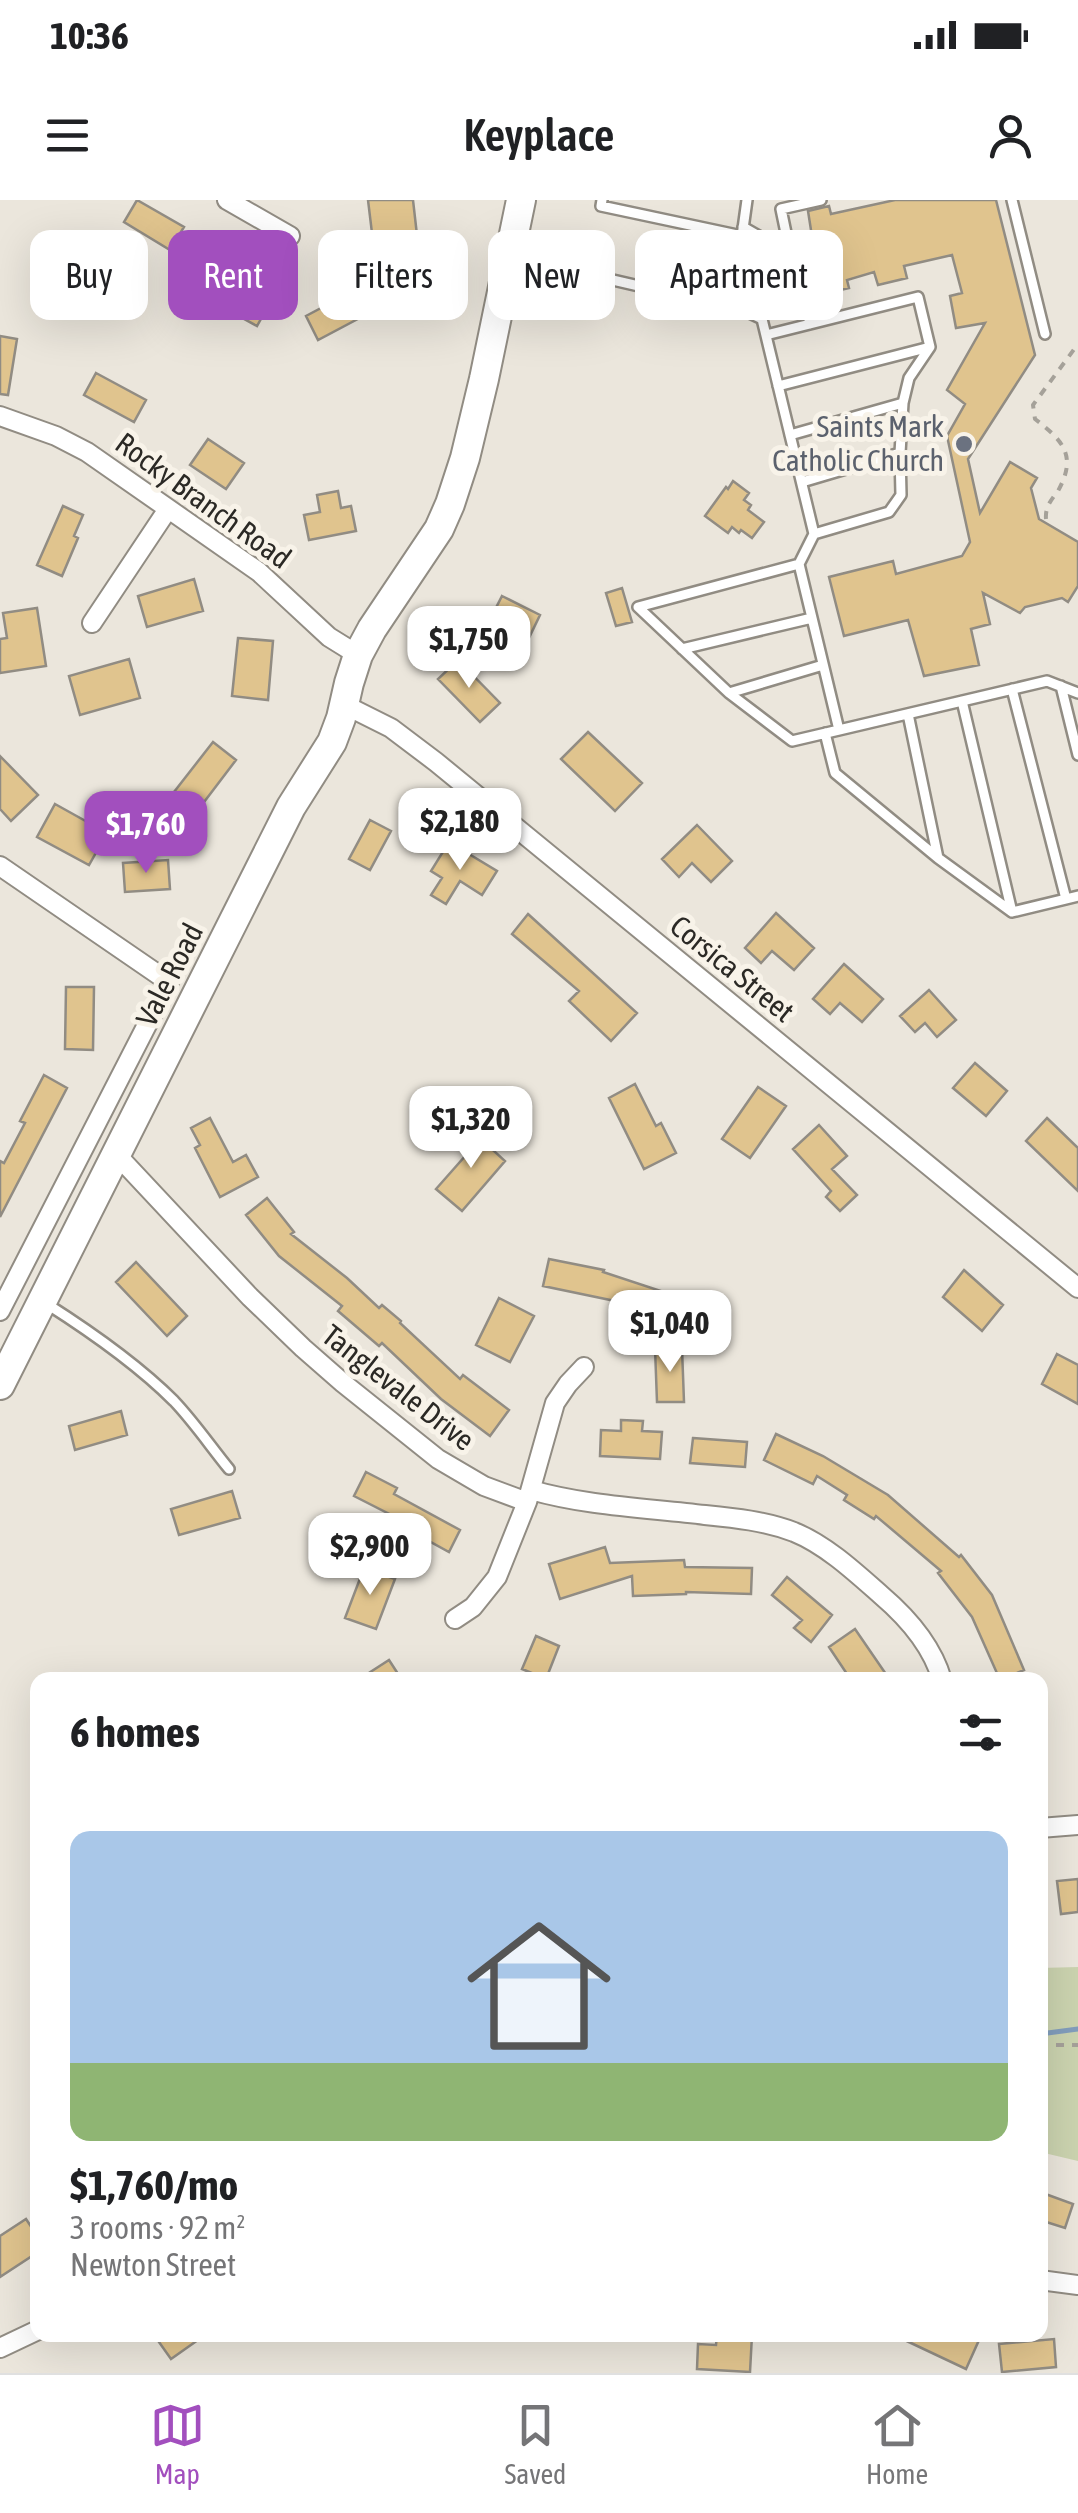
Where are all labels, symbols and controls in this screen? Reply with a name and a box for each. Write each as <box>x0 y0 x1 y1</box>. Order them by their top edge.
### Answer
text: 10:36 <box>50 14 129 57</box>
icon: menu <box>40 108 95 163</box>
icon: person <box>983 108 1038 163</box>
text: Keyplace <box>464 109 614 161</box>
chip: Buy <box>30 230 148 320</box>
chip: Rent <box>168 230 298 320</box>
chip: Filters <box>318 230 468 320</box>
chip: New <box>488 230 615 320</box>
chip: Apartment <box>635 230 843 320</box>
place label: Saints Mark Catholic Church <box>772 409 944 477</box>
street label: Rocky Branch Road <box>110 425 298 575</box>
marker: Saints Mark Catholic Church <box>953 433 975 455</box>
pin: $1,750 <box>388 606 550 691</box>
text: $1,750 <box>429 620 509 657</box>
pin: $2,180 <box>379 788 541 873</box>
pin: $1,760 <box>65 791 227 876</box>
text: $2,180 <box>420 802 500 839</box>
text: $1,760 <box>106 805 186 842</box>
street label: Corsica Street <box>664 908 801 1028</box>
street label: Vale Road <box>129 918 209 1031</box>
pin: $1,320 <box>390 1086 552 1171</box>
text: $1,320 <box>431 1100 511 1137</box>
pin: $1,040 <box>589 1290 751 1375</box>
text: $1,040 <box>630 1304 710 1341</box>
street label: Tanglevale Drive <box>316 1317 481 1457</box>
pin: $2,900 <box>289 1513 451 1598</box>
text: $2,900 <box>330 1527 410 1564</box>
icon: filters <box>953 1705 1008 1760</box>
text: 6 homes <box>70 1708 200 1756</box>
icon: home <box>449 1896 629 2076</box>
text: $1,760/mo <box>70 2161 238 2209</box>
text: 3 rooms · 92 m² <box>70 2209 245 2246</box>
text: Newton Street <box>70 2246 236 2283</box>
tab: Map <box>150 2398 205 2490</box>
tab: Saved <box>504 2398 566 2490</box>
tab: Home <box>866 2398 928 2490</box>

